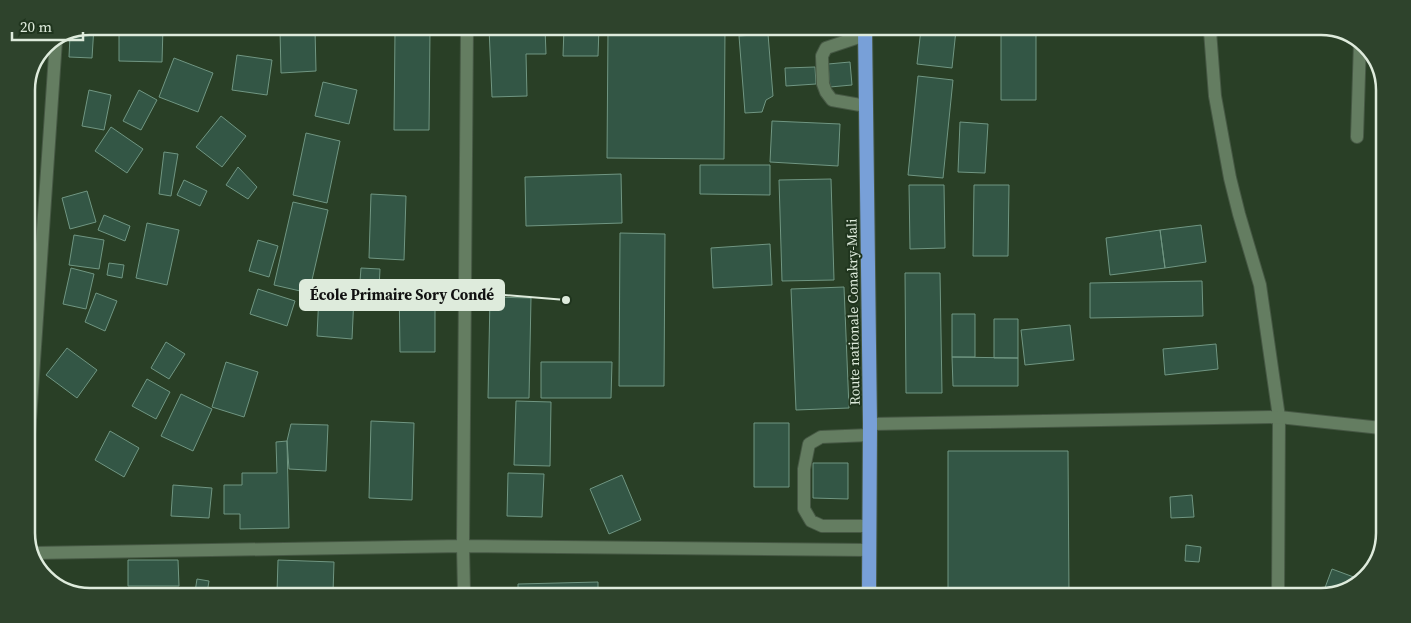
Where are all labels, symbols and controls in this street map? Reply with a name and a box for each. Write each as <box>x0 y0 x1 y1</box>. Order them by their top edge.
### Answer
scale bar <box>12 10 84 42</box>
text: 20 m <box>20 16 52 37</box>
street label: Route nationale Conakry-Mali <box>841 218 865 406</box>
callout: École Primaire Sory Condé <box>300 280 504 310</box>
text: École Primaire Sory Condé <box>310 284 494 305</box>

